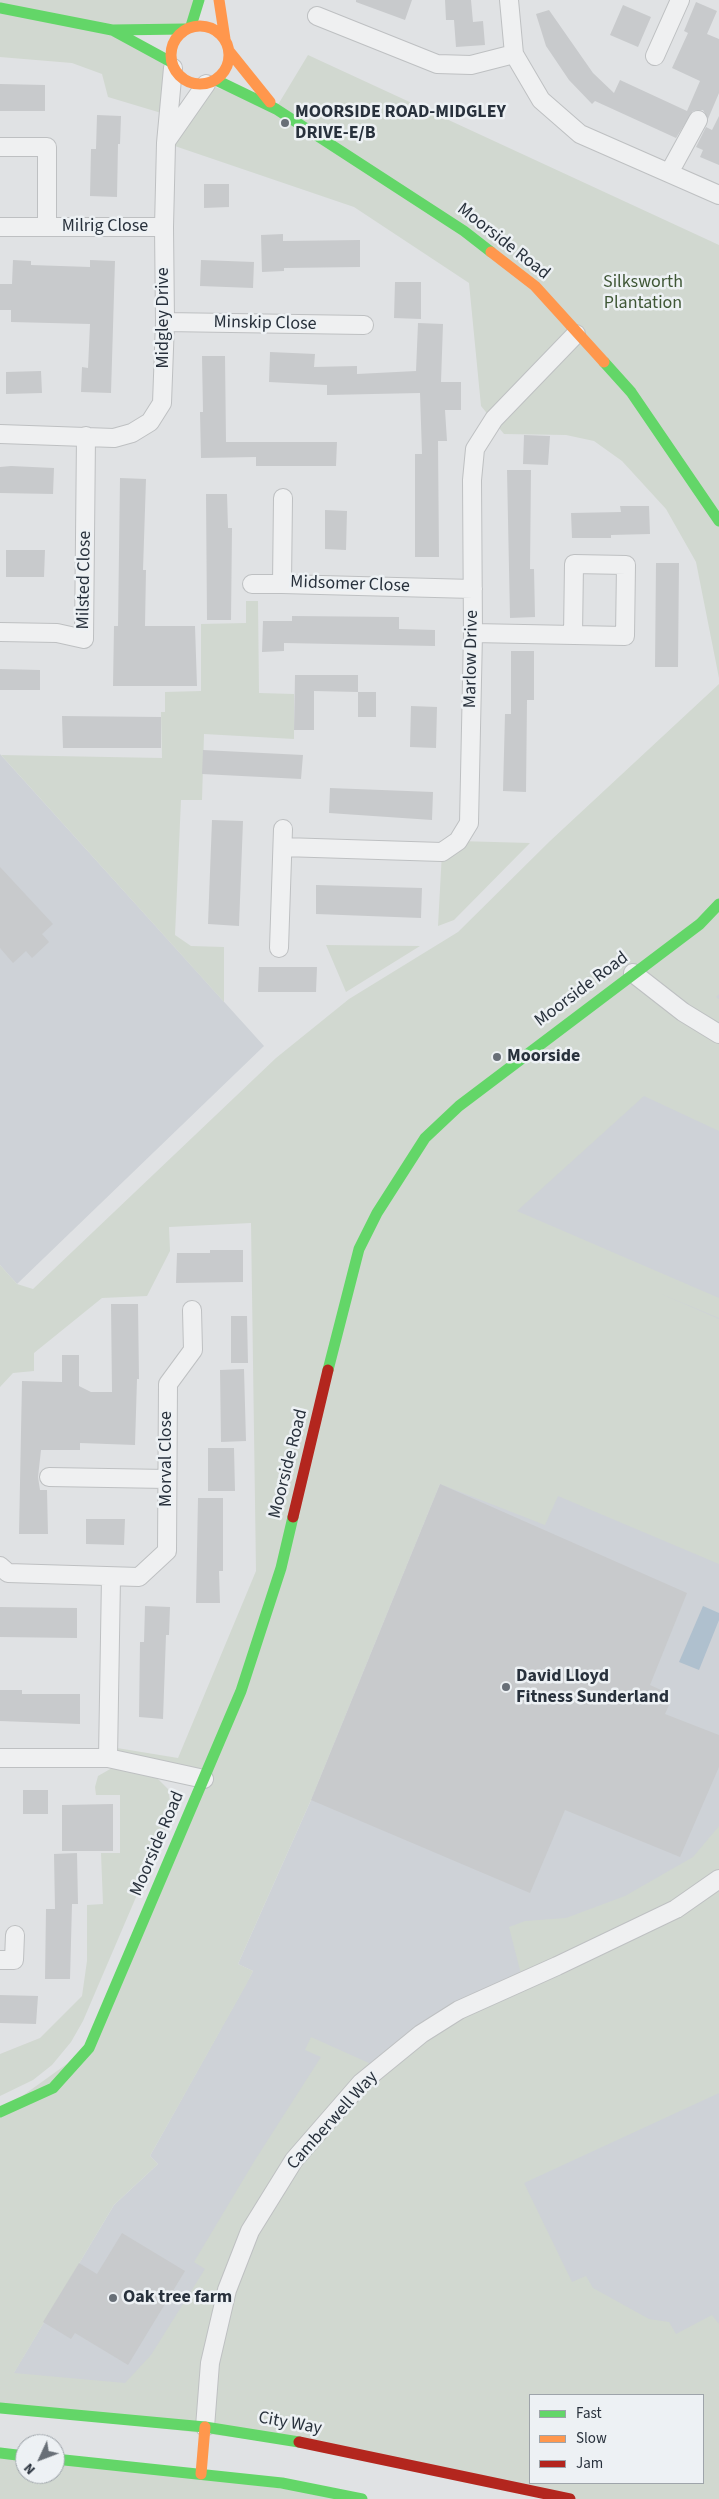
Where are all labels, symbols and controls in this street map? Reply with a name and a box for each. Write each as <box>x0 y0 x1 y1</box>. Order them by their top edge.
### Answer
place label: MOORSIDE ROAD-MIDGLEY DRIVE-E/B <box>295 102 506 144</box>
marker: MOORSIDE ROAD-MIDGLEY DRIVE-E/B <box>279 117 291 129</box>
street label: Moorside Road <box>452 199 554 285</box>
street label: Milrig Close <box>62 216 148 238</box>
street label: Midgley Drive <box>153 267 175 369</box>
park label: Silksworth Plantation <box>603 272 683 314</box>
street label: Minskip Close <box>213 312 317 336</box>
street label: Milsted Close <box>73 530 97 630</box>
street label: Midsomer Close <box>290 572 410 598</box>
street label: Marlow Drive <box>460 610 484 708</box>
street label: Moorside Road <box>531 948 633 1032</box>
place label: Moorside <box>507 1046 580 1068</box>
marker: Moorside <box>491 1051 503 1063</box>
street label: Moorside Road <box>265 1407 313 1521</box>
street label: Morval Close <box>156 1411 178 1507</box>
place label: David Lloyd Fitness Sunderland <box>516 1666 669 1708</box>
marker: David Lloyd Fitness Sunderland <box>500 1681 512 1693</box>
street label: Moorside Road <box>126 1788 190 1900</box>
street label: Camberwell Way <box>283 2067 383 2175</box>
place label: Oak tree farm <box>123 2287 232 2309</box>
marker: Oak tree farm <box>107 2292 119 2304</box>
legend <box>529 2394 704 2484</box>
text: Fast <box>576 2403 602 2424</box>
street label: City Way <box>257 2408 323 2440</box>
text: Slow <box>576 2428 607 2449</box>
north arrow <box>15 2434 65 2484</box>
text: Jam <box>576 2453 603 2474</box>
text: N <box>19 2458 40 2479</box>

